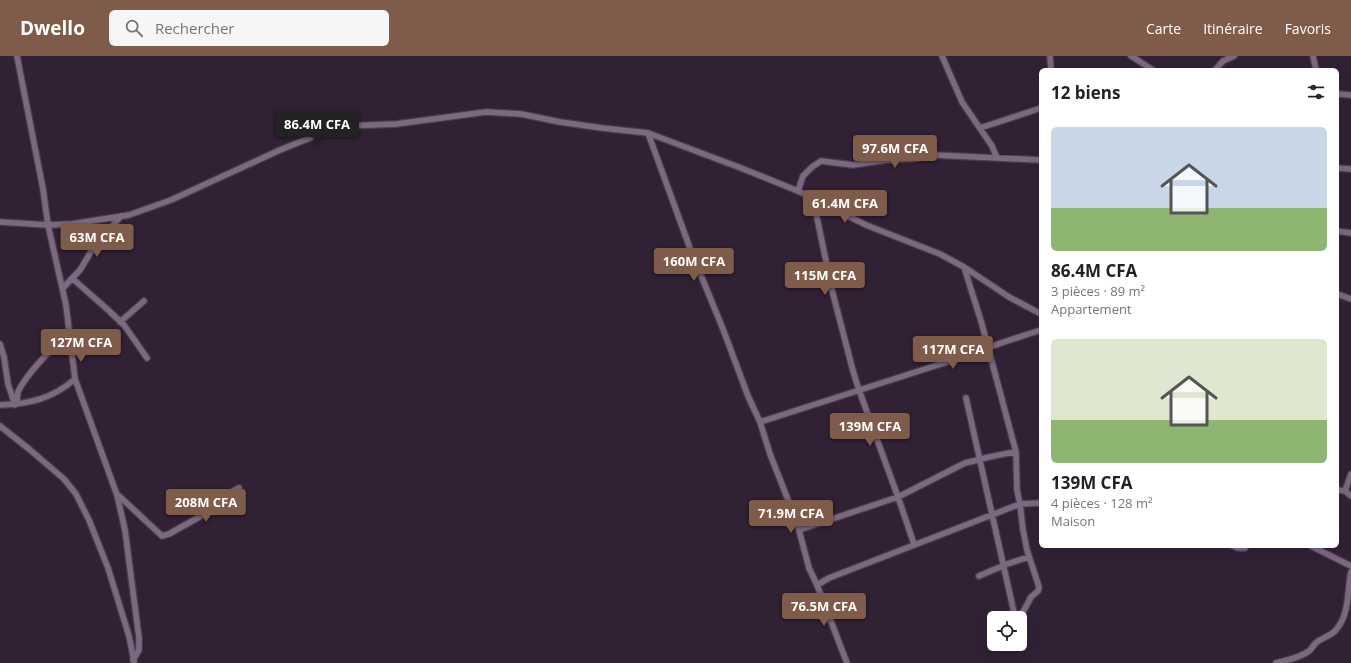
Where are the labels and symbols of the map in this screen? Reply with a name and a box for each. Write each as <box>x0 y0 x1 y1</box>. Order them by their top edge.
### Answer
pin: 86.4M CFA <box>271 111 363 145</box>
pin: 97.6M CFA <box>849 135 941 169</box>
pin: 61.4M CFA <box>799 190 891 224</box>
pin: 63M CFA <box>60 224 134 258</box>
pin: 160M CFA <box>653 248 735 282</box>
pin: 115M CFA <box>784 262 866 296</box>
pin: 127M CFA <box>40 329 122 363</box>
pin: 117M CFA <box>912 336 994 370</box>
pin: 139M CFA <box>829 413 911 447</box>
pin: 208M CFA <box>165 489 247 523</box>
pin: 71.9M CFA <box>745 500 837 534</box>
pin: 76.5M CFA <box>778 593 870 627</box>

